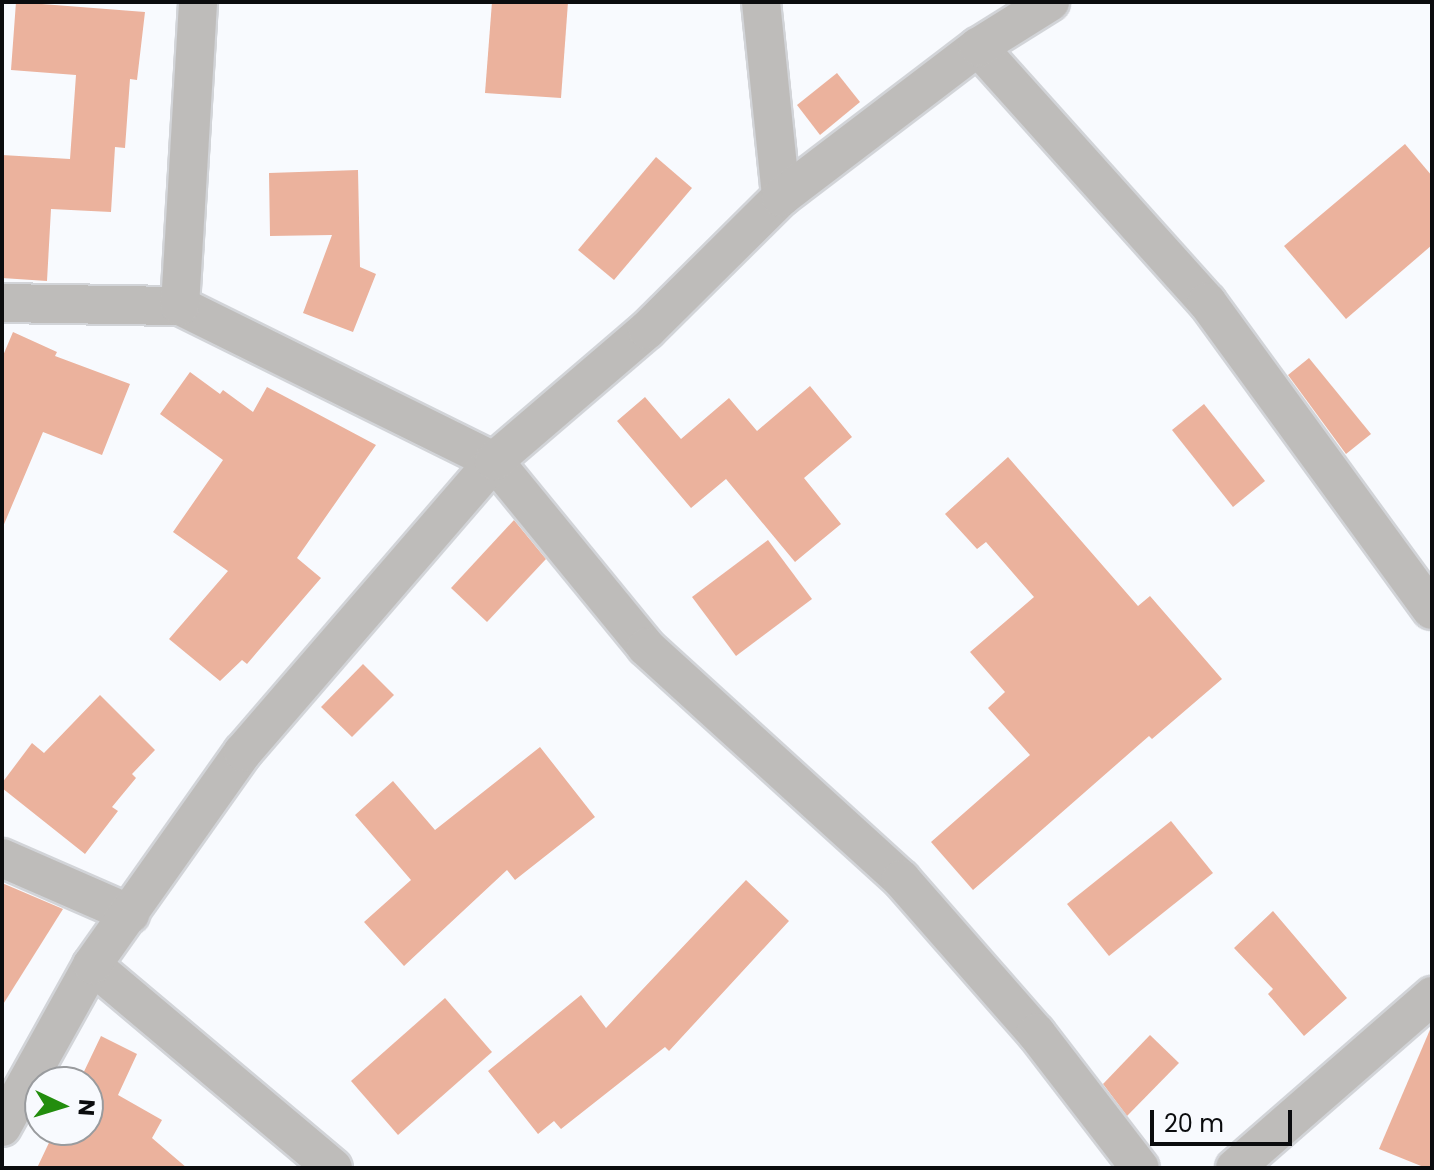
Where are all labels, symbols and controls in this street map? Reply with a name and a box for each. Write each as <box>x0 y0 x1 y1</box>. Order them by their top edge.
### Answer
north arrow <box>24 1066 104 1146</box>
scale bar <box>1154 1094 1296 1144</box>
text: N <box>70 1098 102 1117</box>
text: 20 m <box>1164 1107 1224 1140</box>

